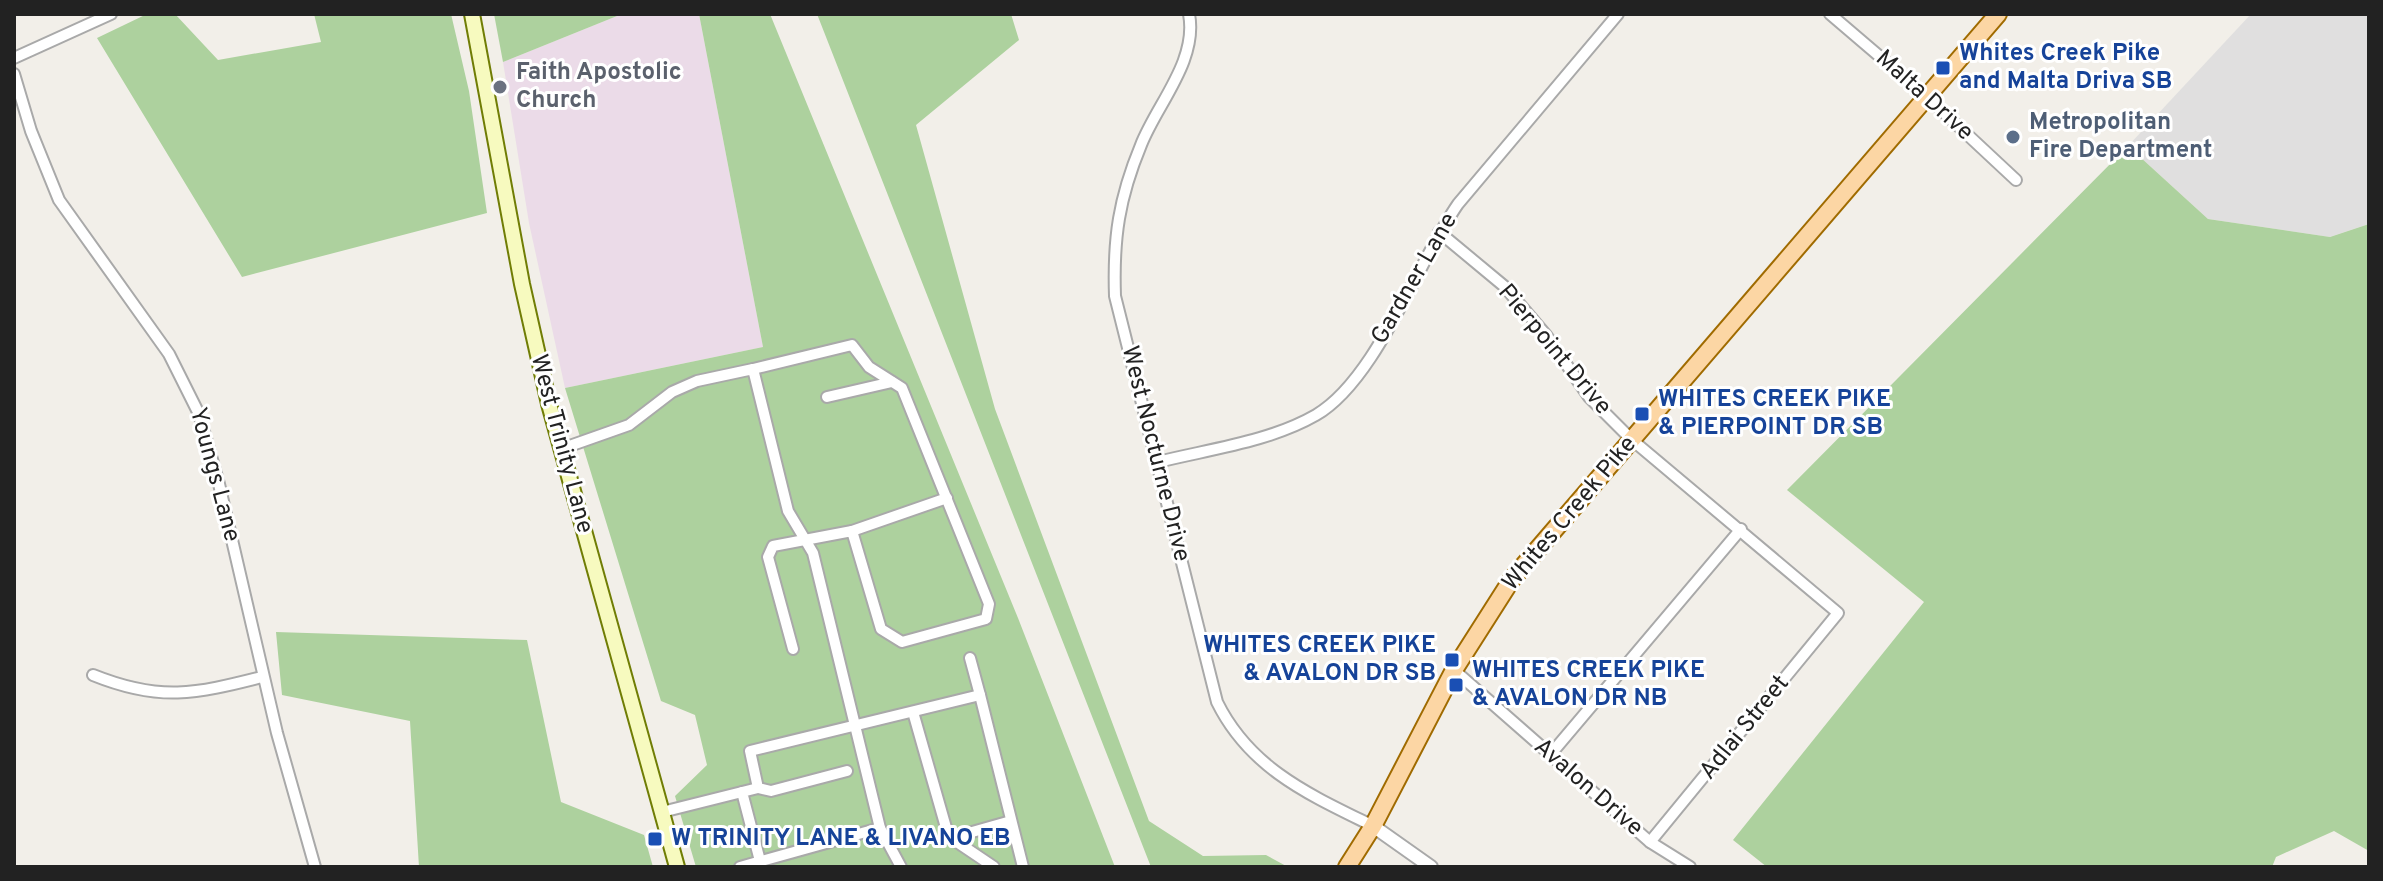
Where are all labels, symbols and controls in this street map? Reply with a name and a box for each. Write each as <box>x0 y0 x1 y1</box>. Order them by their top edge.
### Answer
place label: Whites Creek Pike and Malta Driva SB <box>1959 39 2172 97</box>
street label: Malta Drive <box>1869 44 1979 148</box>
place label: Faith Apostolic Church <box>516 58 682 116</box>
marker: Whites Creek Pike and Malta Driva SB <box>1934 59 1952 77</box>
marker: Faith Apostolic Church <box>491 78 509 96</box>
place label: Metropolitan Fire Department <box>2029 108 2212 166</box>
marker: Metropolitan Fire Department <box>2004 128 2022 146</box>
street label: Gardner Lane <box>1365 208 1465 350</box>
street label: Pierpoint Drive <box>1491 278 1617 422</box>
street label: West Nocturne Drive <box>1114 343 1196 565</box>
street label: West Trinity Lane <box>523 351 599 537</box>
place label: WHITES CREEK PIKE & PIERPOINT DR SB <box>1658 385 1891 443</box>
street label: Youngs Lane <box>182 405 246 545</box>
marker: WHITES CREEK PIKE & PIERPOINT DR SB <box>1633 405 1651 423</box>
street label: Whites Creek Pike <box>1496 430 1644 598</box>
place label: WHITES CREEK PIKE & AVALON DR SB <box>1203 631 1436 689</box>
marker: WHITES CREEK PIKE & AVALON DR SB <box>1443 651 1461 669</box>
place label: WHITES CREEK PIKE & AVALON DR NB <box>1472 656 1705 714</box>
street label: Adlai Street <box>1694 669 1796 787</box>
marker: WHITES CREEK PIKE & AVALON DR NB <box>1447 676 1465 694</box>
street label: Avalon Drive <box>1527 732 1649 844</box>
place label: W TRINITY LANE & LIVANO EB <box>671 824 1011 854</box>
marker: W TRINITY LANE & LIVANO EB <box>646 830 664 848</box>

